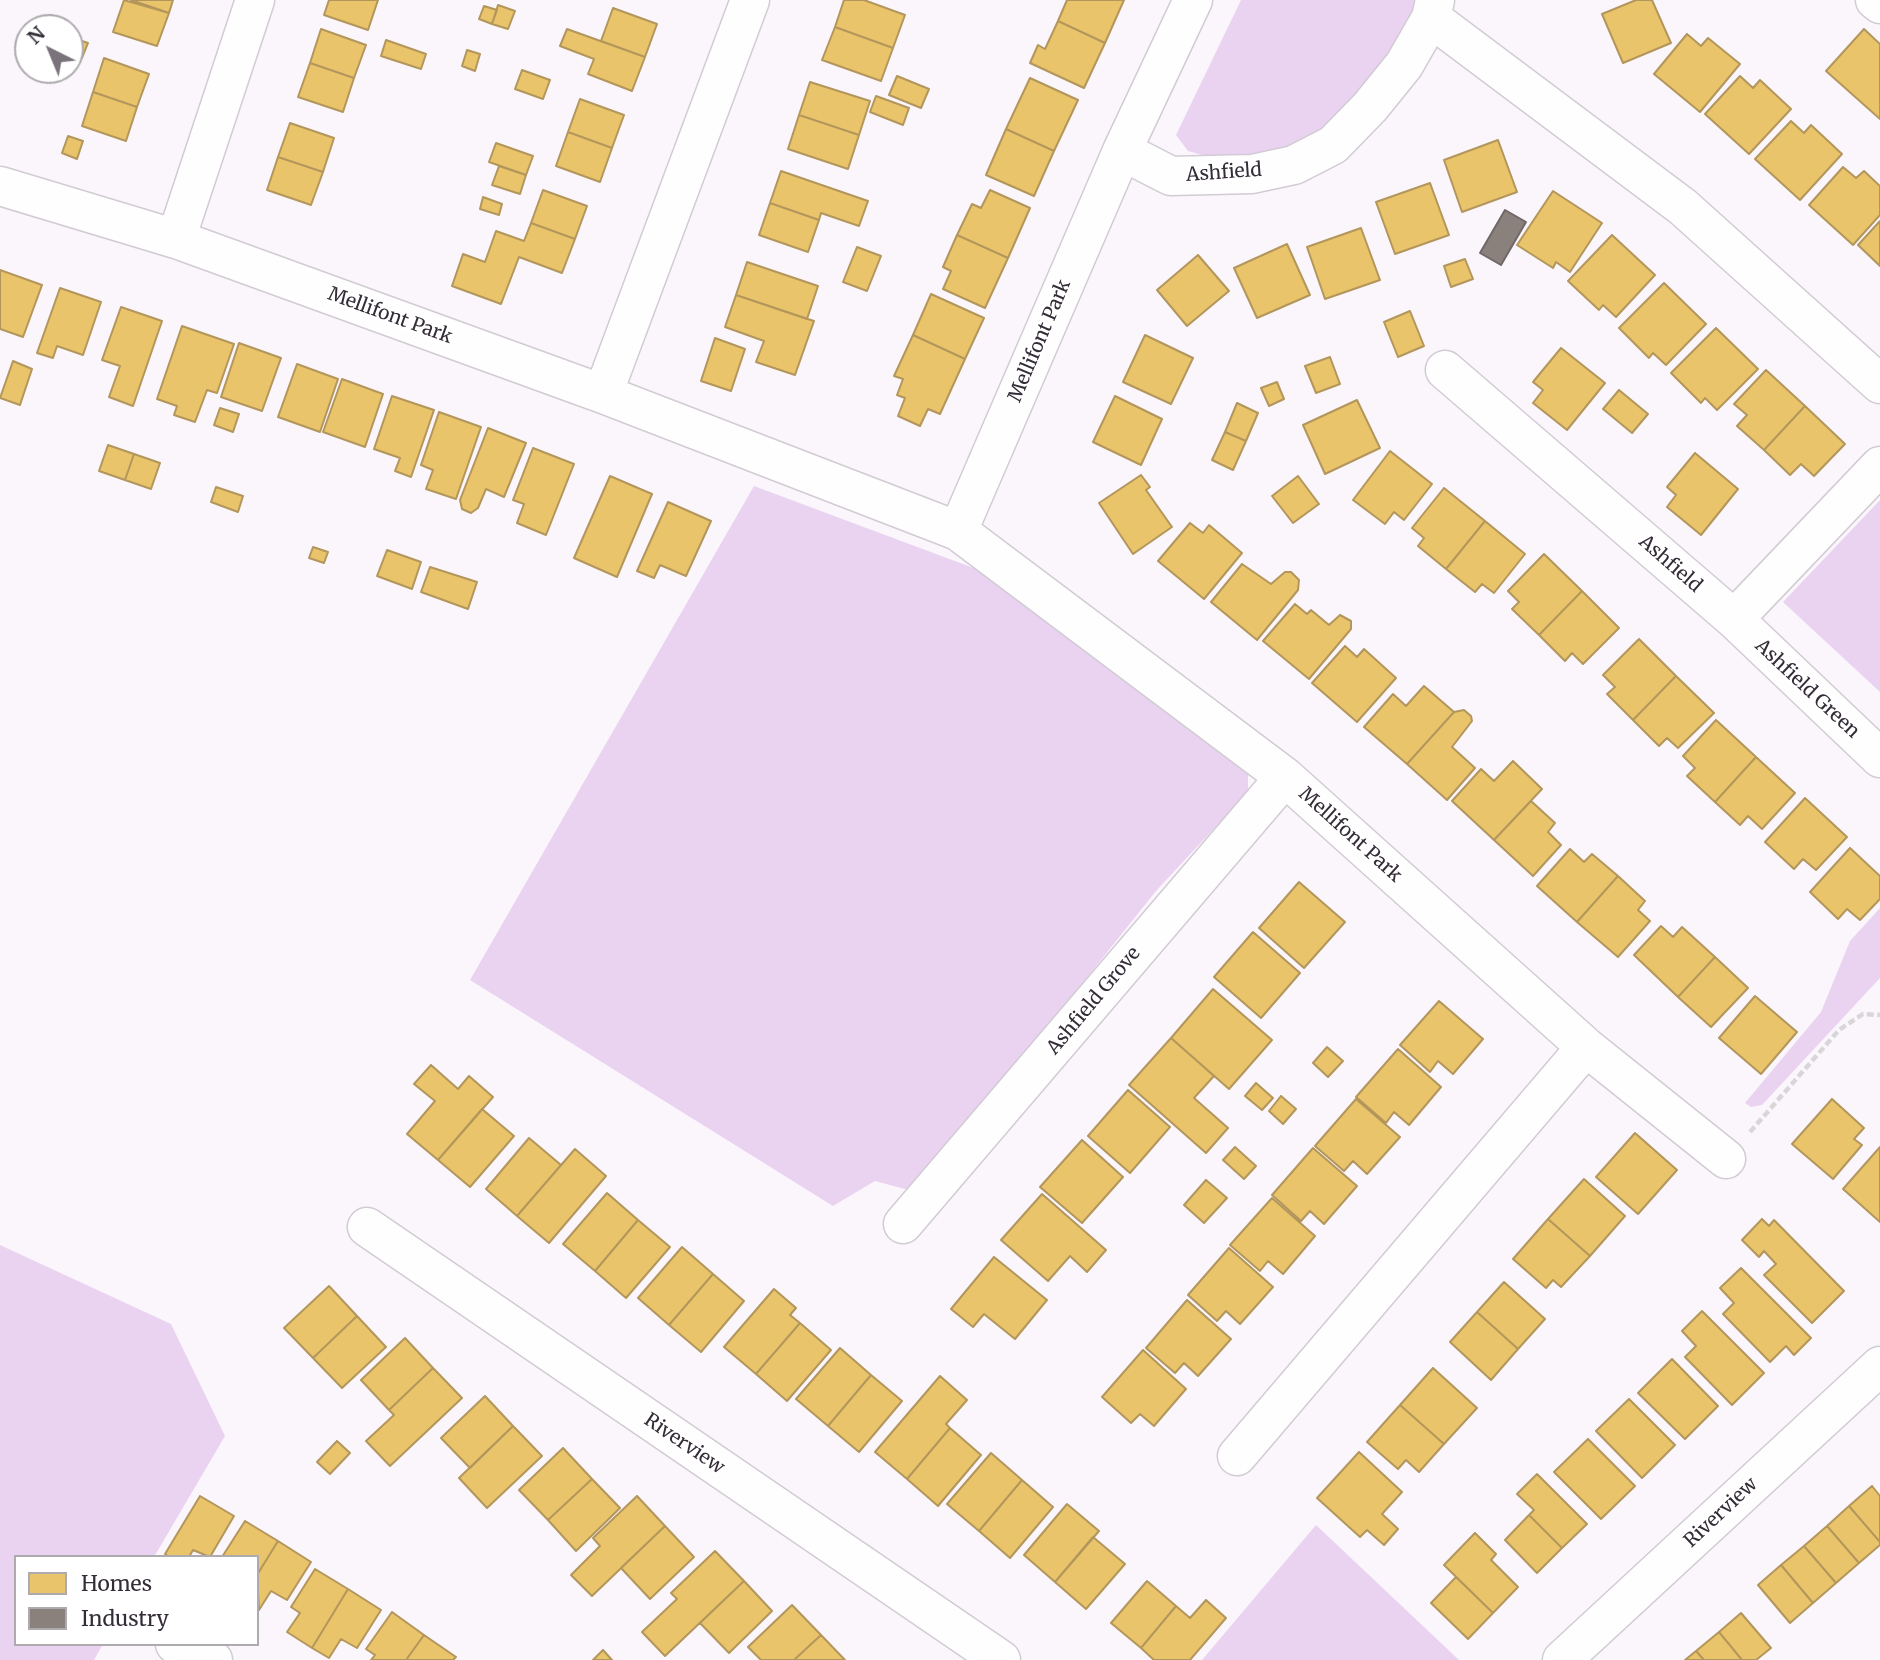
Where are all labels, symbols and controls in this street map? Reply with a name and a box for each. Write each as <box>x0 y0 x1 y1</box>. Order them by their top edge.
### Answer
north arrow <box>14 14 84 84</box>
text: N <box>22 21 50 49</box>
street label: Ashfield <box>1185 159 1263 187</box>
street label: Mellifont Park <box>1004 276 1076 406</box>
street label: Mellifont Park <box>325 283 455 349</box>
street label: Ashfield <box>1634 531 1706 597</box>
street label: Ashfield Green <box>1750 635 1864 743</box>
street label: Mellifont Park <box>1294 783 1406 887</box>
street label: Ashfield Grove <box>1042 943 1146 1059</box>
street label: Riverview <box>640 1409 728 1479</box>
street label: Riverview <box>1680 1473 1762 1553</box>
legend <box>14 1555 259 1646</box>
text: Homes <box>81 1570 152 1597</box>
text: Industry <box>81 1605 169 1632</box>

